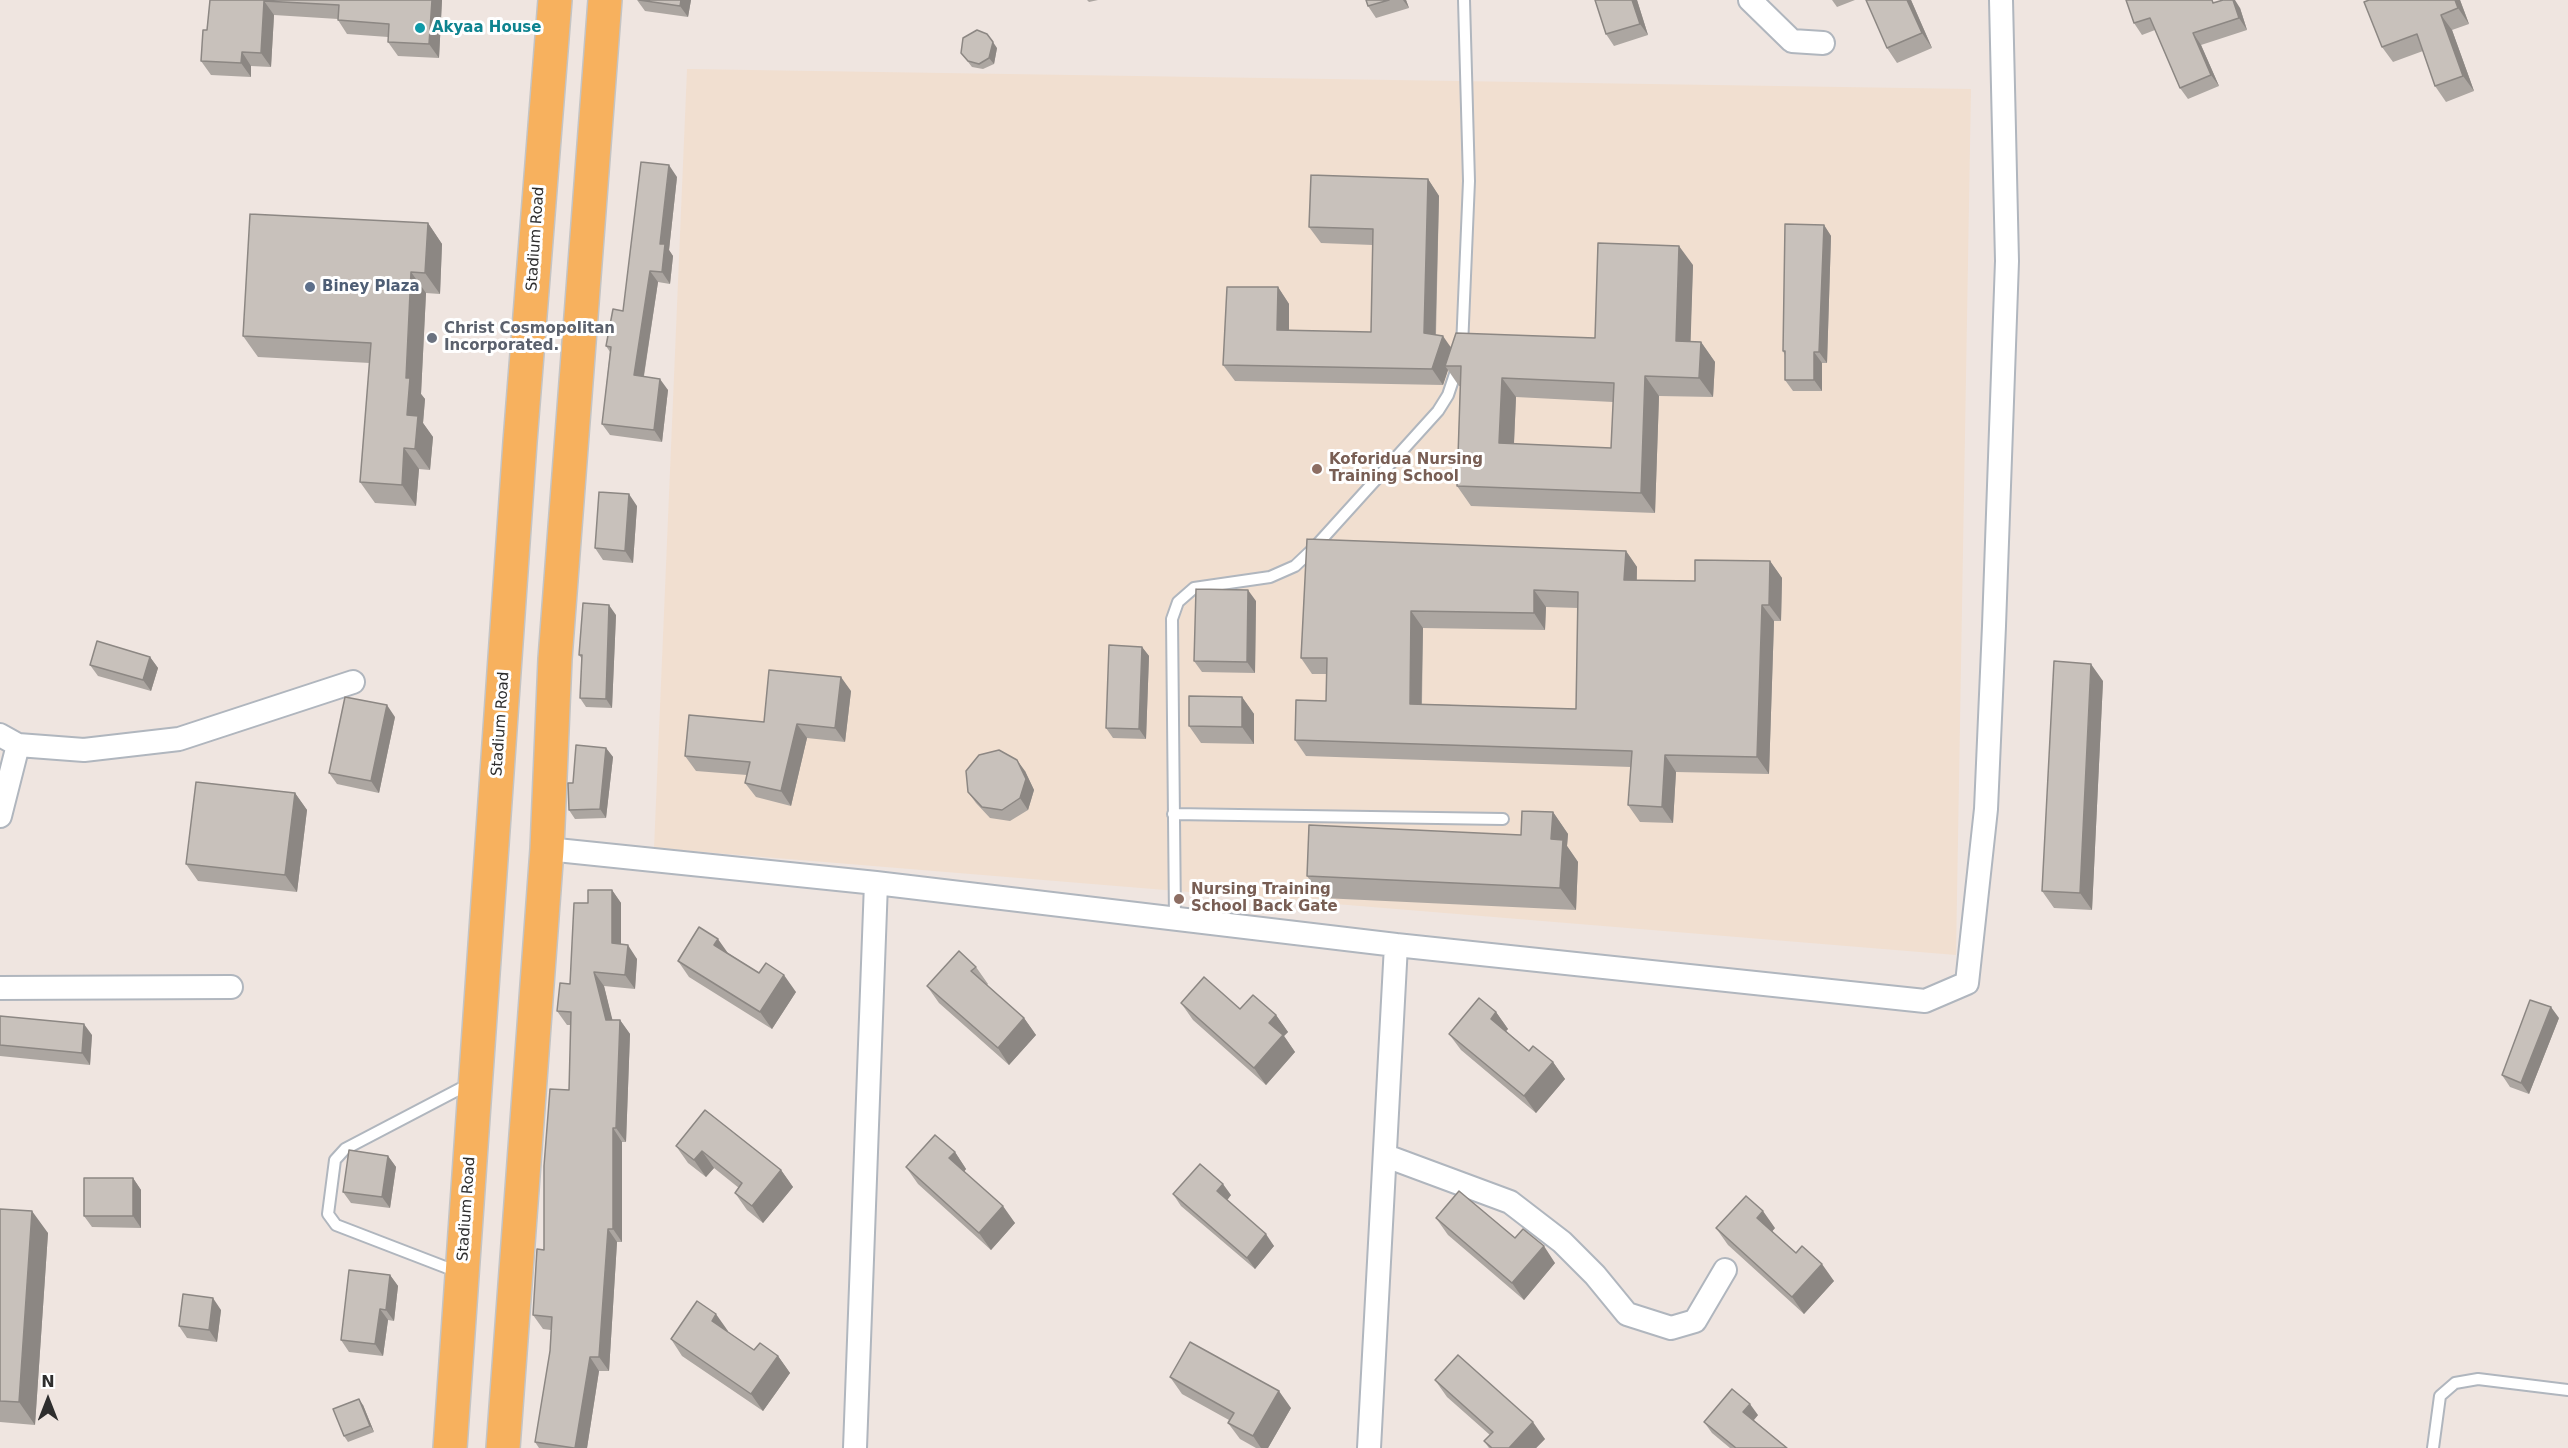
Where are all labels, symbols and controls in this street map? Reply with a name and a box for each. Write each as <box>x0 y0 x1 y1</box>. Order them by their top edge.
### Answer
place label: Akyaa House <box>432 19 541 37</box>
marker: Akyaa House <box>413 21 427 35</box>
street label: Stadium Road <box>523 186 549 292</box>
place label: Biney Plaza <box>322 278 420 296</box>
marker: Biney Plaza <box>303 280 317 294</box>
place label: Christ Cosmopolitan Incorporated. <box>444 320 615 355</box>
marker: Christ Cosmopolitan Incorporated. <box>425 331 439 345</box>
place label: Koforidua Nursing Training School <box>1329 451 1483 486</box>
marker: Koforidua Nursing Training School <box>1310 462 1324 476</box>
street label: Stadium Road <box>488 671 514 777</box>
place label: Nursing Training School Back Gate <box>1191 881 1338 916</box>
marker: Nursing Training School Back Gate <box>1172 892 1186 906</box>
street label: Stadium Road <box>454 1156 480 1262</box>
north arrow <box>18 1370 78 1430</box>
text: N <box>41 1372 55 1391</box>

